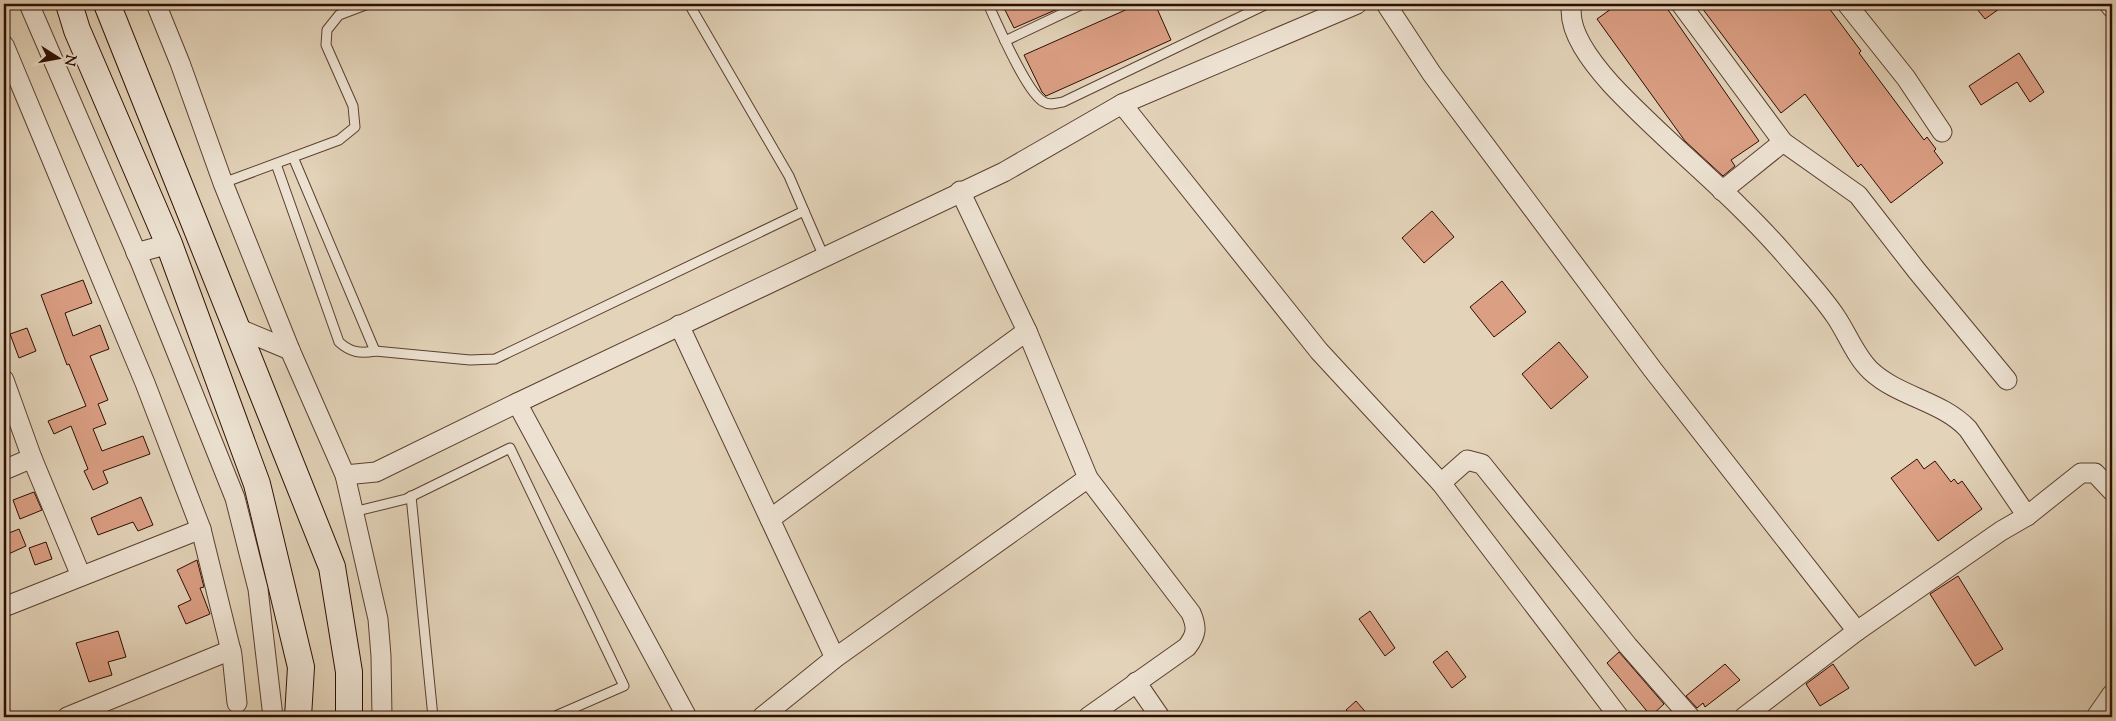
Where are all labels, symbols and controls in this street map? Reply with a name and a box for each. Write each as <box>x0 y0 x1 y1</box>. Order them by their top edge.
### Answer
north arrow <box>32 32 82 82</box>
text: N <box>58 53 80 67</box>

